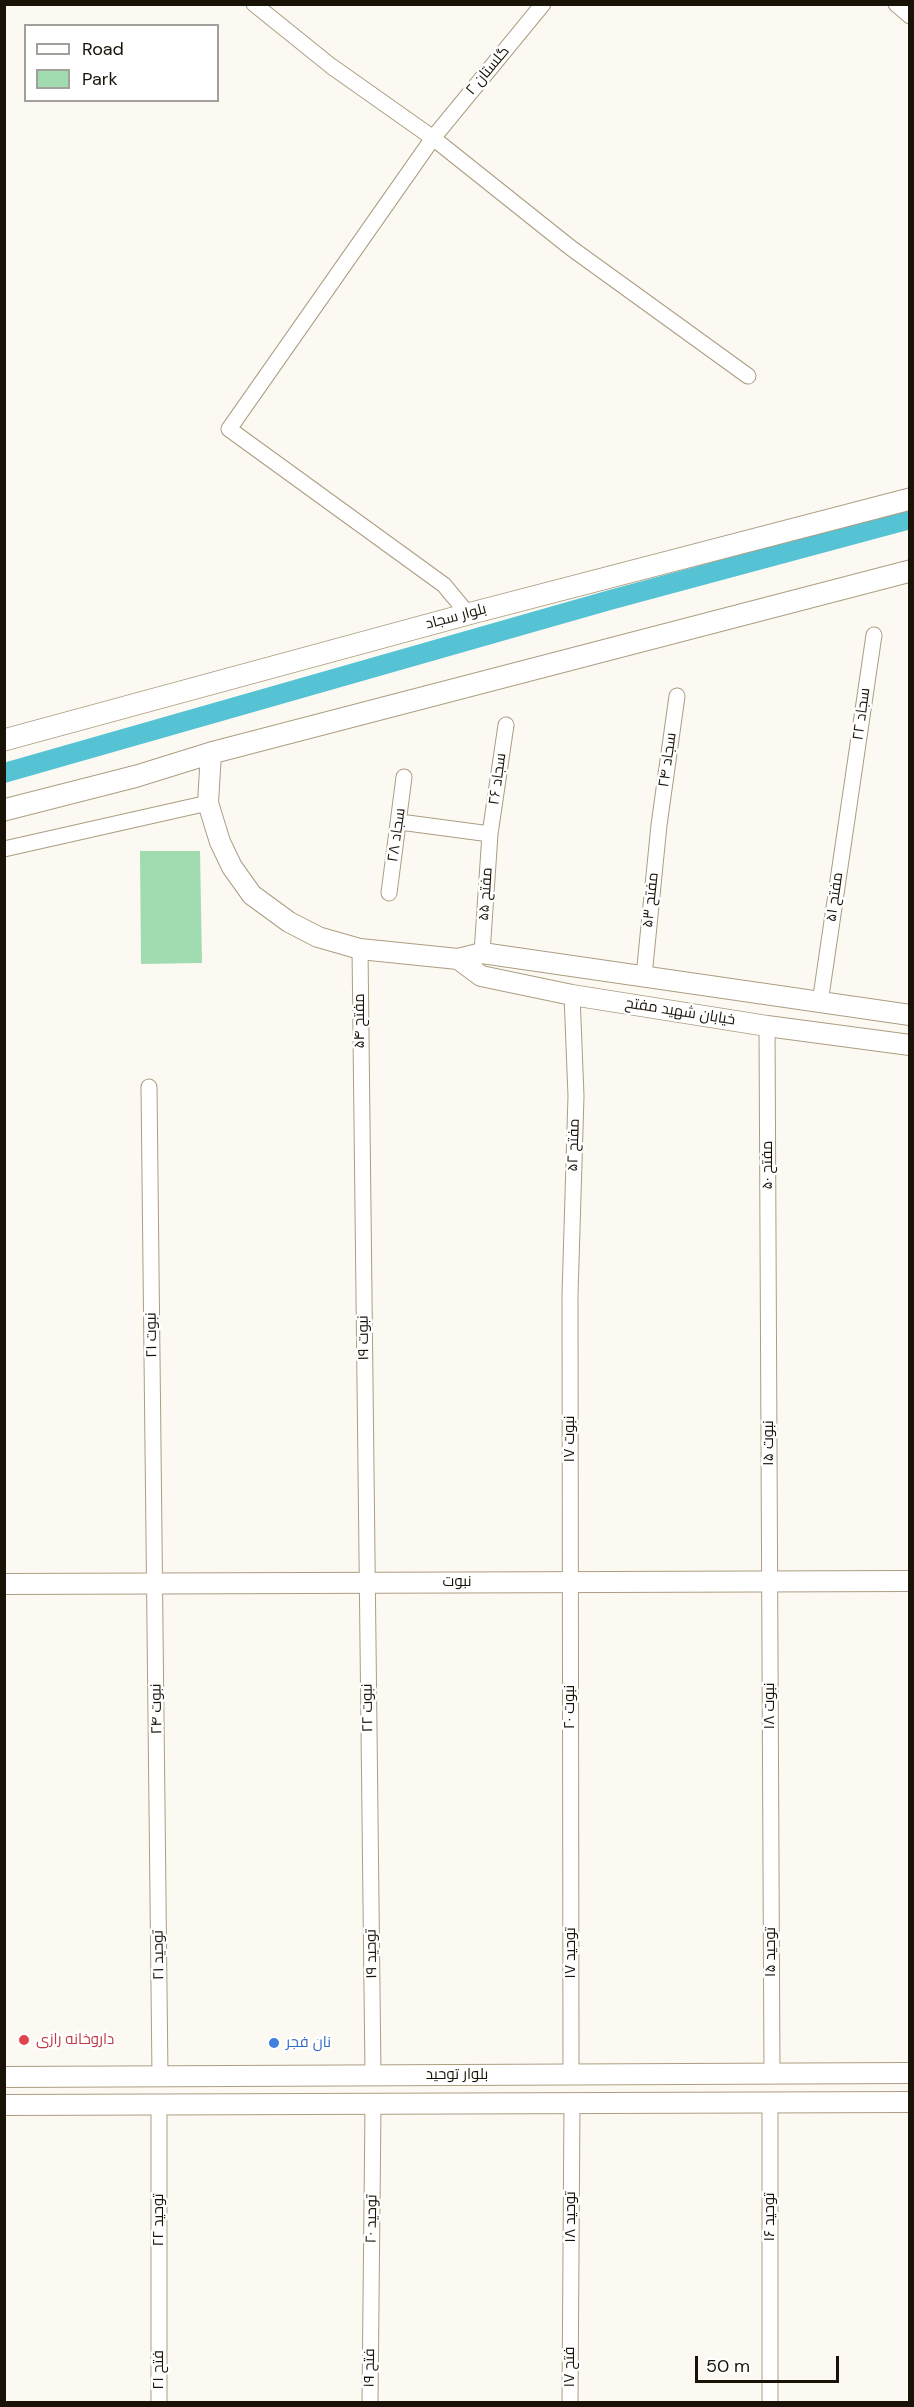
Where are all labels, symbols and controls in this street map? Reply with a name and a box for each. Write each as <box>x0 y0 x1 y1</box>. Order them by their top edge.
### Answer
legend <box>24 24 219 102</box>
text: Road <box>82 37 124 61</box>
street label: گلستان ۲ <box>462 43 514 99</box>
text: Park <box>82 67 118 91</box>
street label: بلوار سجاد <box>424 600 488 634</box>
street label: سجاد ۲۲ <box>849 687 875 741</box>
street label: سجاد ۲۴ <box>655 732 681 788</box>
street label: سجاد ۲۶ <box>485 752 511 806</box>
street label: سجاد ۲۸ <box>384 807 410 863</box>
street label: مفتح ۵۵ <box>475 867 497 921</box>
street label: مفتح ۵۱ <box>823 871 847 923</box>
street label: مفتح ۵۳ <box>639 872 663 928</box>
street label: مفتح ۵۴ <box>351 993 369 1049</box>
street label: خیابان شهید مفتح <box>624 994 736 1030</box>
street label: مفتح ۵۲ <box>564 1118 584 1172</box>
street label: مفتح ۵۰ <box>759 1141 777 1189</box>
street label: نبوت ۲۱ <box>143 1312 161 1358</box>
street label: نبوت ۱۹ <box>355 1315 373 1361</box>
street label: نبوت ۱۷ <box>561 1416 579 1462</box>
street label: نبوت ۱۵ <box>760 1420 778 1466</box>
street label: نبوت <box>443 1573 471 1591</box>
street label: نبوت ۲۴ <box>148 1683 166 1735</box>
street label: نبوت ۲۲ <box>359 1683 377 1733</box>
street label: نبوت ۱۸ <box>761 1683 779 1729</box>
street label: نبوت ۲۰ <box>561 1685 579 1729</box>
street label: توحید ۱۷ <box>562 1927 580 1979</box>
street label: توحید ۱۵ <box>762 1927 780 1977</box>
street label: توحید ۱۹ <box>363 1929 381 1979</box>
street label: توحید ۲۱ <box>150 1930 168 1980</box>
place label: داروخانه رازی <box>36 2031 114 2049</box>
marker: داروخانه رازی <box>17 2033 31 2047</box>
place label: نان فجر <box>286 2034 331 2052</box>
marker: نان فجر <box>267 2036 281 2050</box>
street label: بلوار توحید <box>426 2066 488 2084</box>
street label: توحید ۱۸ <box>562 2191 580 2243</box>
street label: توحید ۱۶ <box>761 2192 779 2242</box>
street label: توحید ۲۲ <box>150 2193 168 2247</box>
street label: توحید ۲۰ <box>363 2194 381 2244</box>
scale bar <box>698 2344 842 2382</box>
street label: فتح ۱۷ <box>561 2347 579 2387</box>
street label: فتح ۱۹ <box>361 2348 379 2388</box>
street label: فتح ۲۱ <box>150 2350 168 2390</box>
text: 50 m <box>706 2354 750 2378</box>

